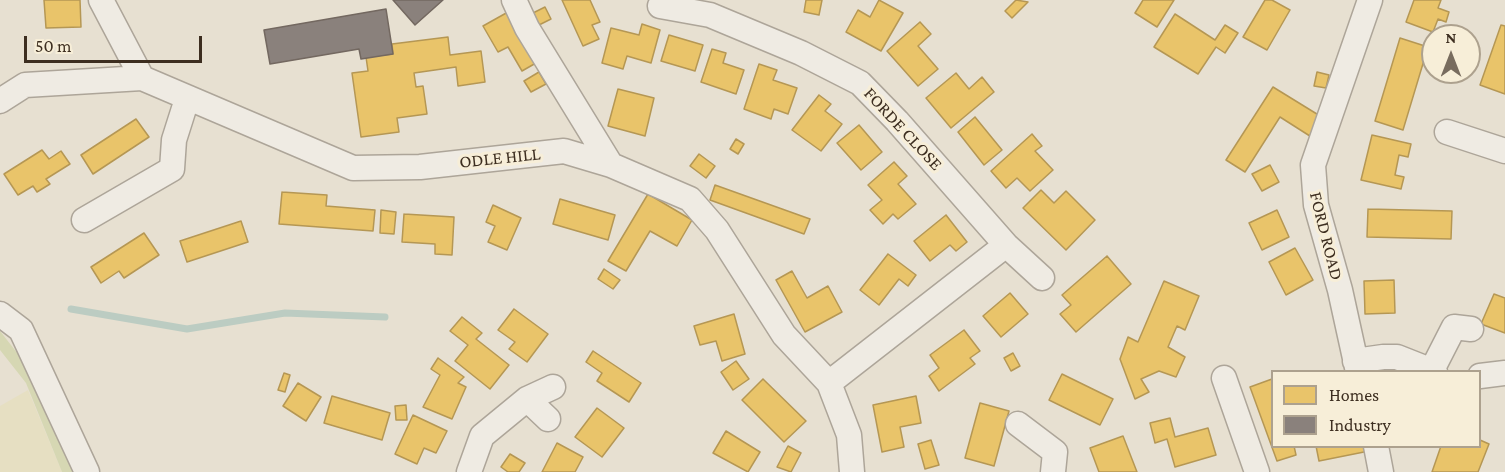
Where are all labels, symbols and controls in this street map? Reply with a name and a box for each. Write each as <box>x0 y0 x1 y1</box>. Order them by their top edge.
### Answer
scale bar <box>27 24 206 62</box>
north arrow <box>1421 24 1481 84</box>
text: N <box>1446 29 1456 46</box>
text: 50 m <box>35 36 72 56</box>
street label: FORDE CLOSE <box>859 83 947 175</box>
street label: ODLE HILL <box>458 143 542 173</box>
street label: FORD ROAD <box>1305 190 1347 282</box>
legend <box>1271 370 1481 448</box>
text: Homes <box>1329 385 1379 405</box>
text: Industry <box>1329 415 1391 435</box>

